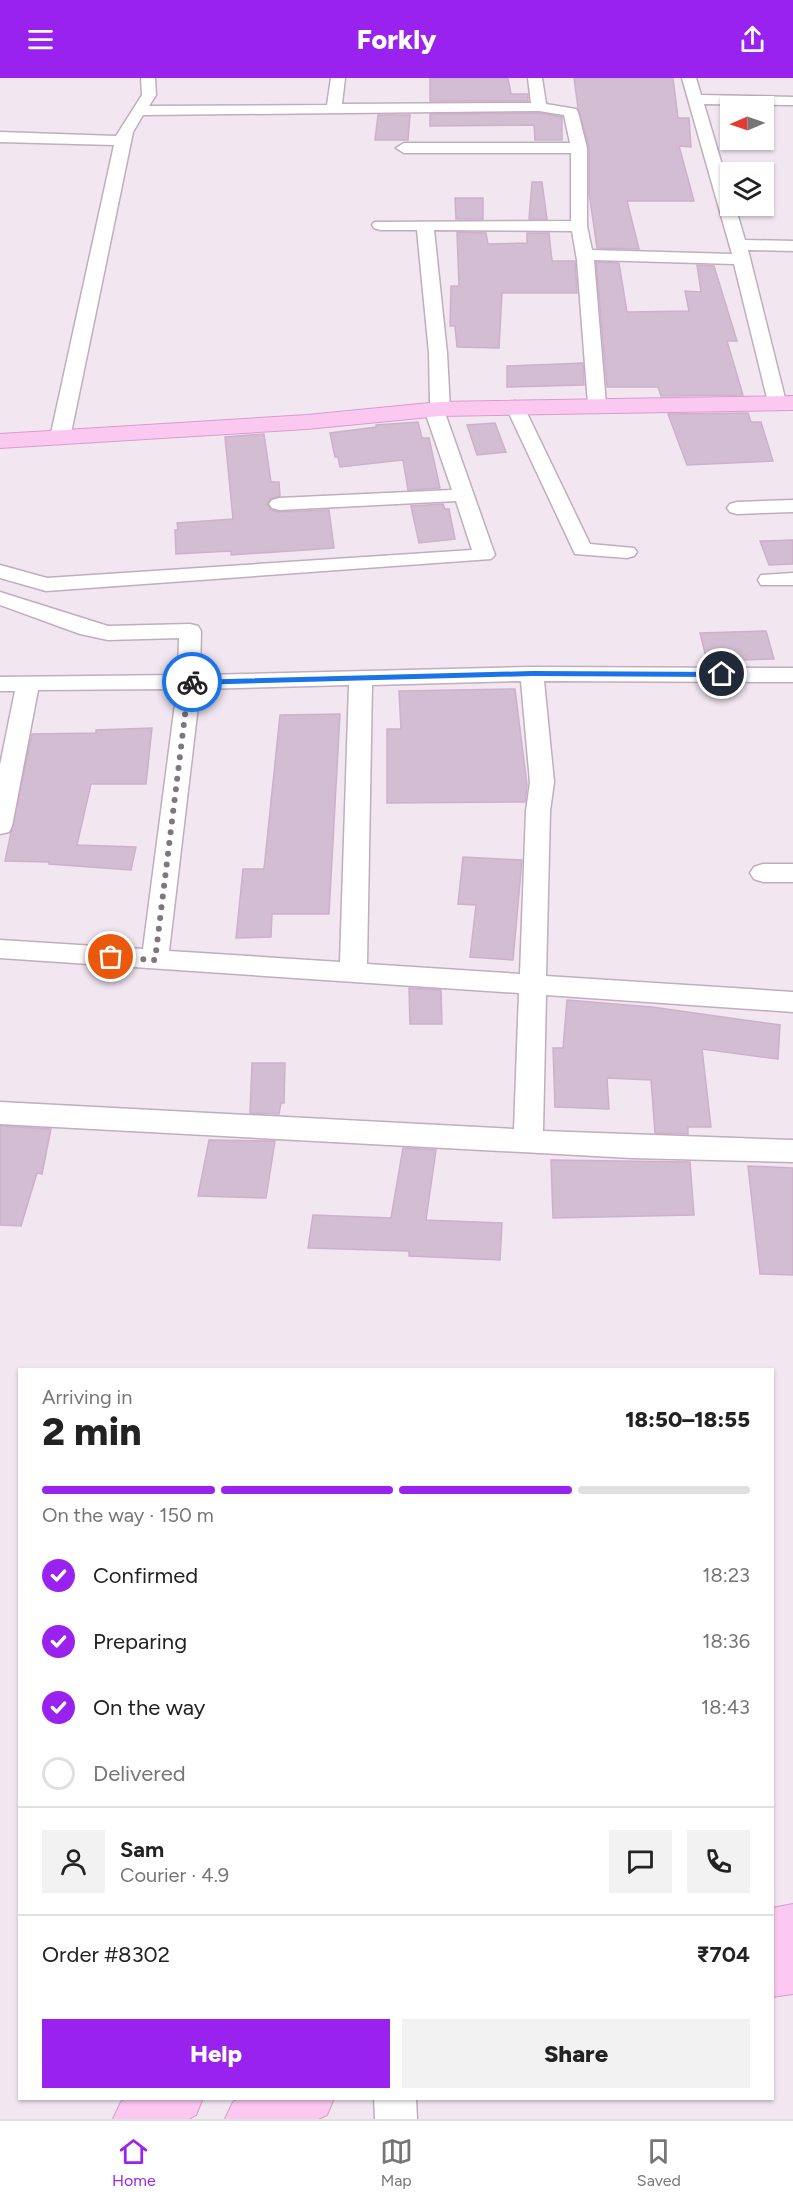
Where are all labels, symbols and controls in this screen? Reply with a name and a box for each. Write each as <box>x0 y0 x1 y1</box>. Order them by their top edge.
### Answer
icon: menu <box>24 23 57 56</box>
text: Forkly <box>357 23 436 56</box>
icon: share <box>736 23 769 56</box>
north arrow <box>720 96 774 150</box>
map controls <box>720 96 774 216</box>
button: layers <box>720 162 774 216</box>
pin <box>696 648 747 699</box>
courier <box>162 652 222 712</box>
icon: home <box>705 657 738 690</box>
icon: bike <box>176 666 209 699</box>
pin <box>85 931 136 982</box>
icon: bag <box>94 940 127 973</box>
text: Arriving in <box>42 1385 132 1409</box>
text: 18:50–18:55 <box>625 1406 750 1433</box>
text: 2 min <box>42 1408 142 1455</box>
text: On the way · 150 m <box>42 1503 214 1527</box>
icon: check <box>42 1559 75 1592</box>
text: Confirmed <box>93 1562 198 1589</box>
text: 18:23 <box>702 1563 750 1587</box>
icon: check <box>42 1625 75 1658</box>
text: Preparing <box>93 1628 187 1655</box>
text: 18:36 <box>702 1629 750 1653</box>
icon: check <box>42 1691 75 1724</box>
text: On the way <box>93 1694 205 1721</box>
text: 18:43 <box>701 1695 750 1719</box>
text: Delivered <box>93 1760 186 1787</box>
button: person <box>42 1830 105 1893</box>
button: chat <box>609 1830 672 1893</box>
button: phone <box>687 1830 750 1893</box>
text: Sam <box>120 1836 164 1863</box>
text: Courier · 4.9 <box>120 1863 229 1887</box>
text: Order #8302 <box>42 1941 170 1968</box>
text: ₹704 <box>696 1941 750 1968</box>
button: Help <box>42 2019 390 2088</box>
button: Share <box>402 2019 750 2088</box>
tab: Home <box>112 2135 156 2190</box>
tab: Map <box>380 2135 413 2190</box>
tab: Saved <box>637 2135 681 2190</box>

